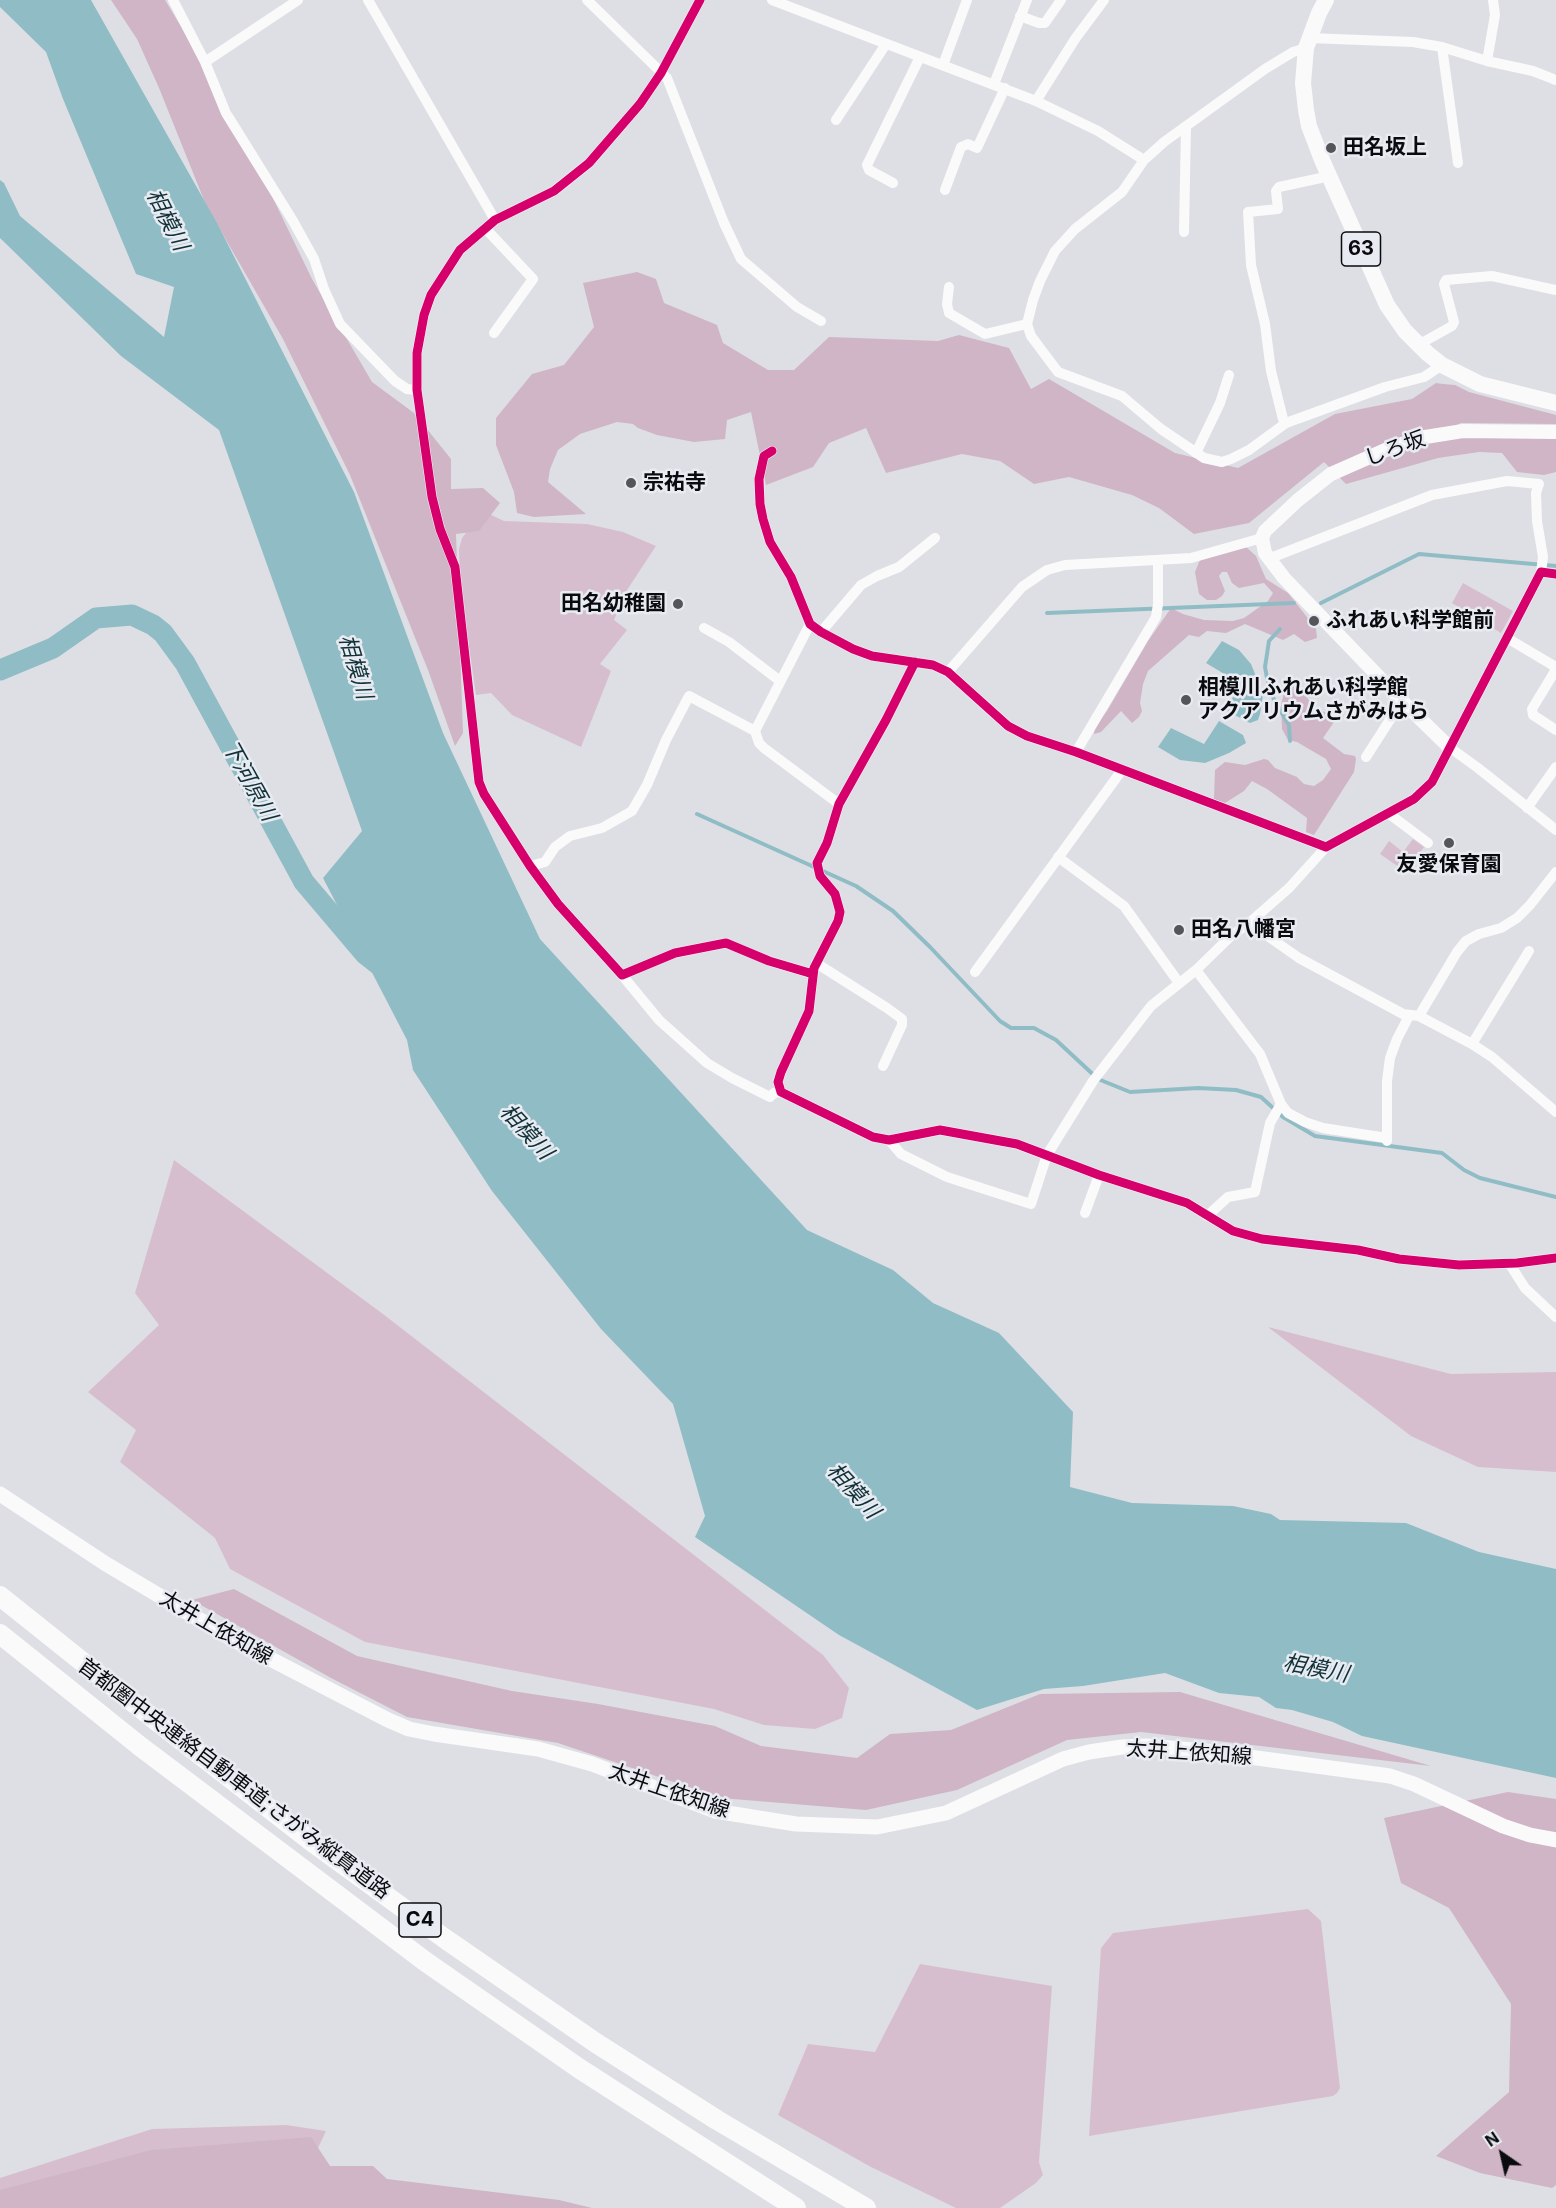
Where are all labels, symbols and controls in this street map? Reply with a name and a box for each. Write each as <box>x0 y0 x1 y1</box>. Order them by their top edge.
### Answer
place label: 田名坂上 <box>1343 135 1427 161</box>
marker: 田名坂上 <box>1324 141 1338 155</box>
water label: 相模川 <box>140 185 194 255</box>
road number: 63 <box>1342 232 1380 266</box>
street label: しろ坂 <box>1361 426 1429 472</box>
place label: 宗祐寺 <box>643 470 706 496</box>
marker: 宗祐寺 <box>624 476 638 490</box>
place label: 田名幼稚園 <box>561 591 666 617</box>
marker: 田名幼稚園 <box>671 597 685 611</box>
place label: ふれあい科学館前 <box>1326 608 1494 634</box>
marker: ふれあい科学館前 <box>1307 614 1321 628</box>
water label: 相模川 <box>333 632 377 702</box>
place label: 相模川ふれあい科学館 アクアリウムさがみはら <box>1198 675 1429 725</box>
marker: 相模川ふれあい科学館 アクアリウムさがみはら <box>1179 693 1193 707</box>
water label: 下河原川 <box>216 736 282 826</box>
marker: 友愛保育園 <box>1442 836 1456 850</box>
place label: 友愛保育園 <box>1397 852 1501 878</box>
place label: 田名八幡宮 <box>1191 917 1296 943</box>
marker: 田名八幡宮 <box>1172 923 1186 937</box>
water label: 相模川 <box>494 1099 558 1165</box>
water label: 相模川 <box>821 1458 885 1524</box>
street label: 太井上依知線 <box>155 1586 277 1670</box>
water label: 相模川 <box>1281 1650 1351 1688</box>
street label: 首都圏中央連絡自動車道;さがみ縦貫道路 <box>73 1653 395 1905</box>
street label: 太井上依知線 <box>1125 1736 1253 1770</box>
street label: 太井上依知線 <box>605 1759 733 1823</box>
road number: C4 <box>399 1903 441 1937</box>
north arrow <box>1472 2124 1532 2184</box>
text: N <box>1481 2127 1503 2151</box>

